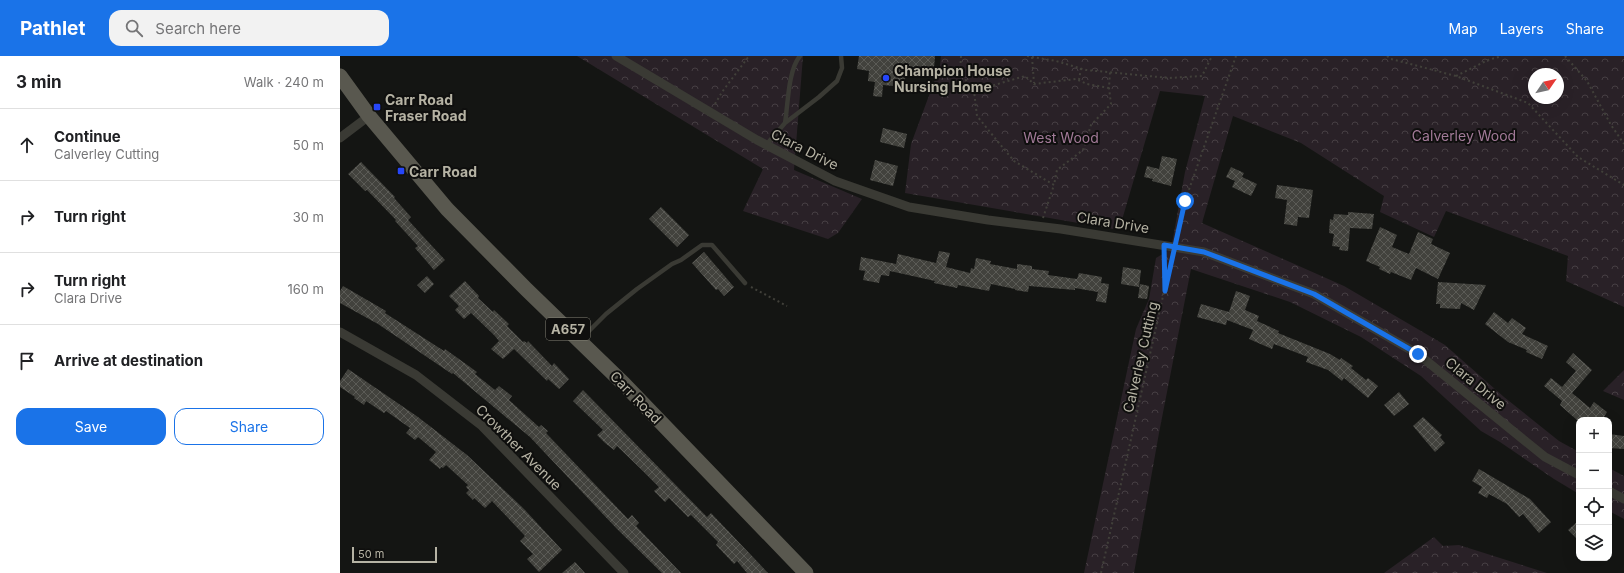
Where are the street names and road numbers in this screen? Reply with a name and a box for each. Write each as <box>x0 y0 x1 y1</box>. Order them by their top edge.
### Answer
street label: Clara Drive <box>768 125 842 173</box>
street label: Clara Drive <box>1075 208 1151 236</box>
street label: Calverley Cutting <box>1119 300 1161 414</box>
road number: A657 <box>546 318 590 340</box>
street label: Clara Drive <box>1442 353 1510 413</box>
street label: Carr Road <box>607 367 665 427</box>
street label: Crowther Avenue <box>473 401 565 493</box>

